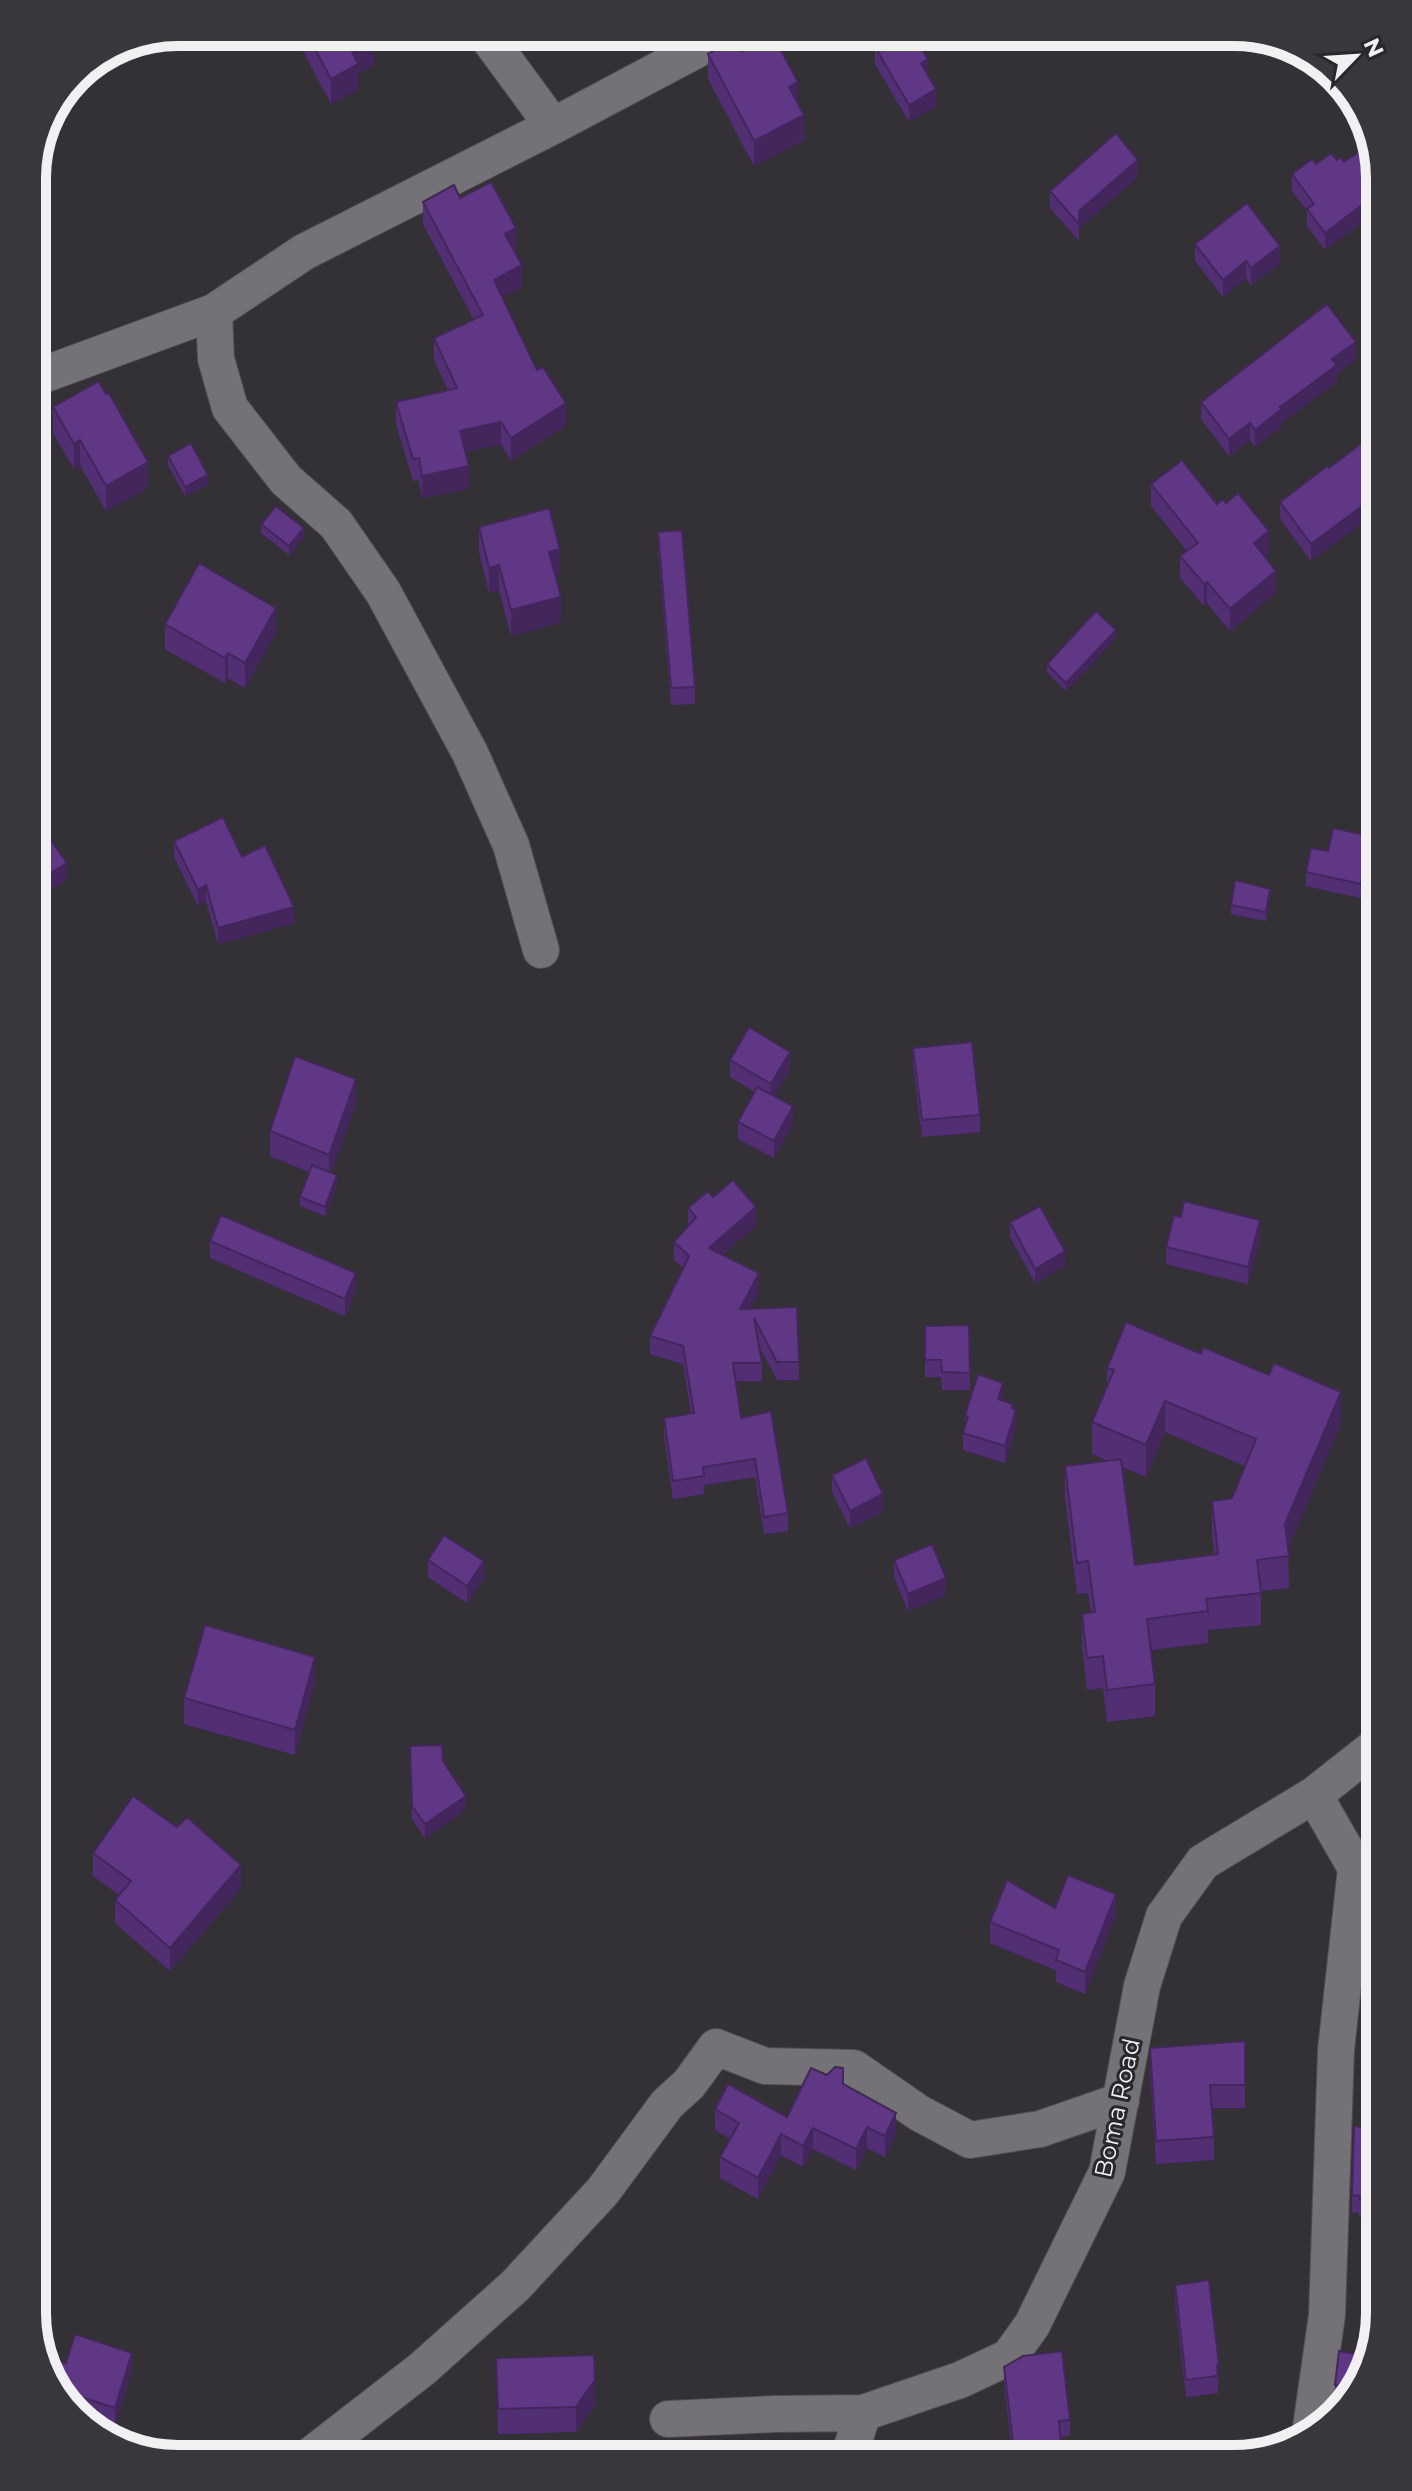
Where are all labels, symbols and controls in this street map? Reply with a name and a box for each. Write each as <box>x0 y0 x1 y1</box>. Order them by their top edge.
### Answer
north arrow <box>1316 16 1396 96</box>
text: N <box>1358 34 1390 62</box>
street label: Boma Road <box>1088 2036 1146 2180</box>

